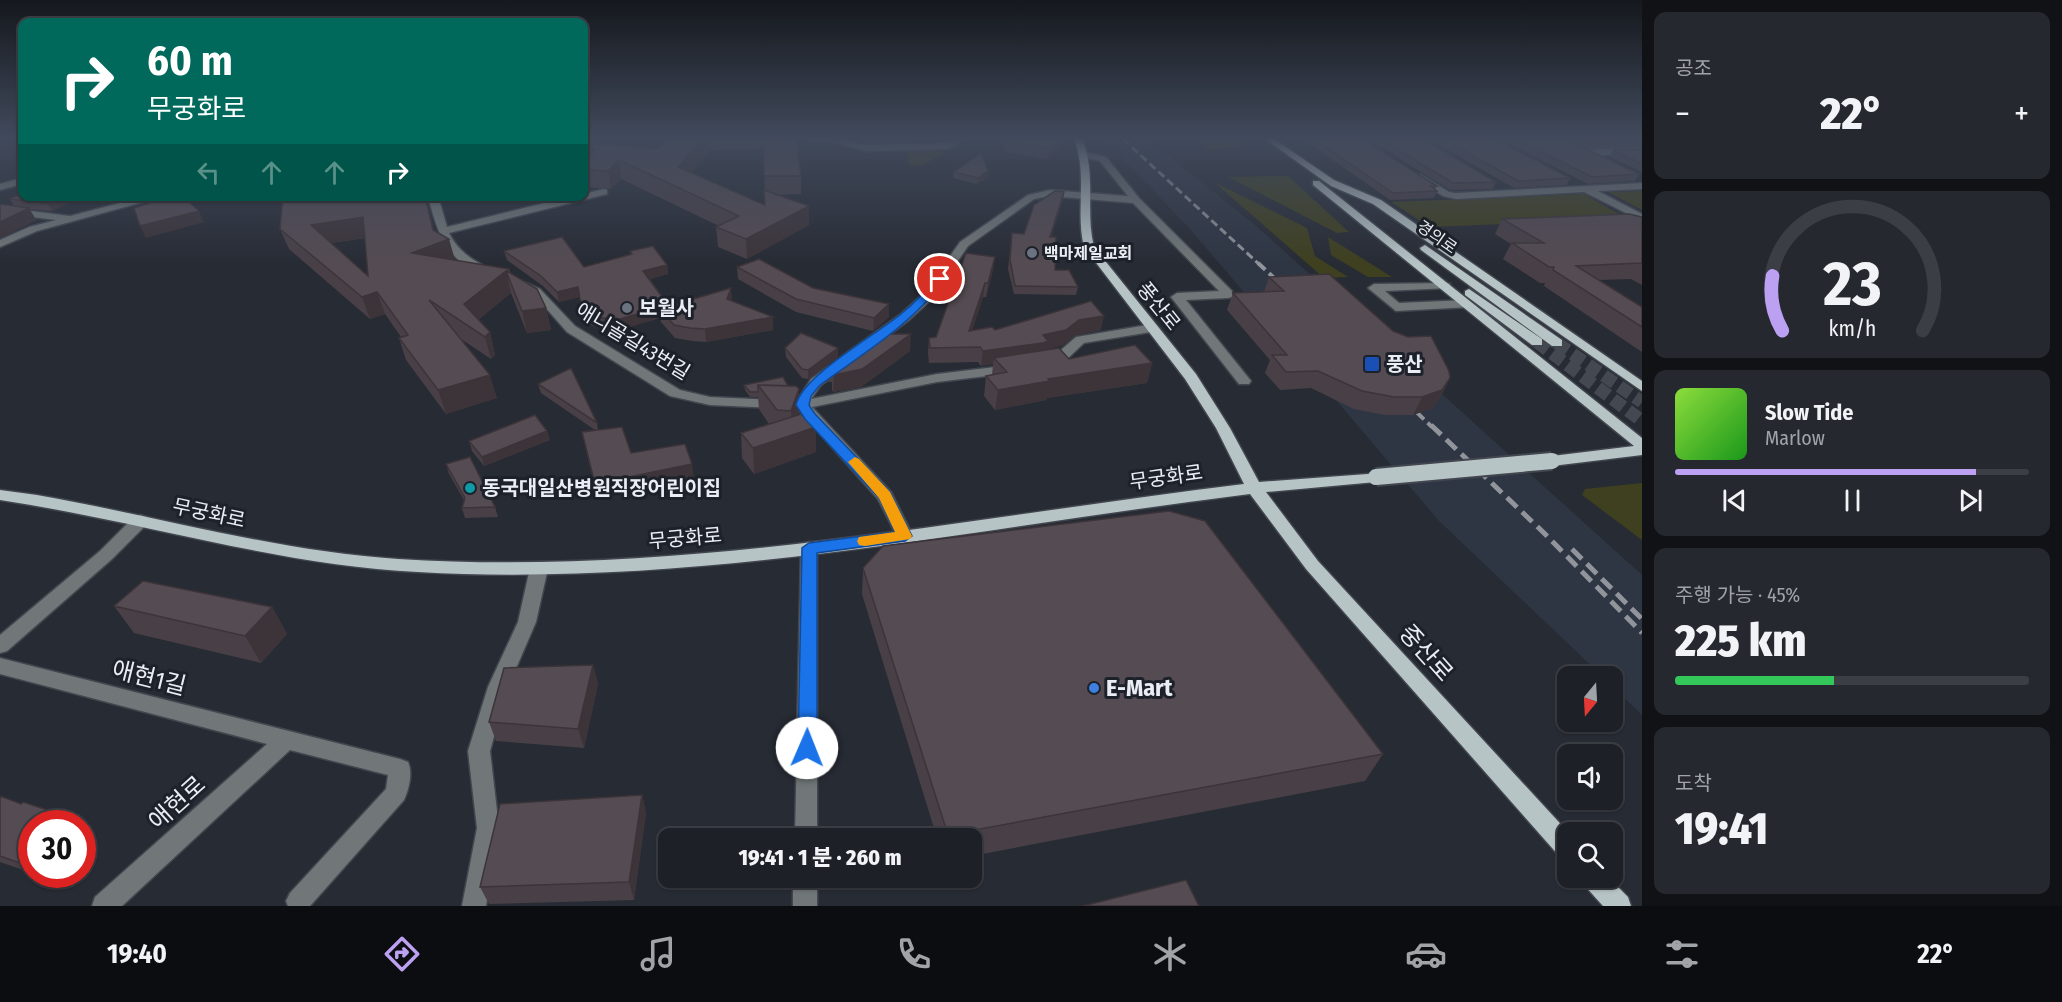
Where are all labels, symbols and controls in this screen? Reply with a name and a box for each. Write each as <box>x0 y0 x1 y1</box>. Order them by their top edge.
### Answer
text: 60 m <box>147 36 233 86</box>
icon: right <box>48 42 126 120</box>
text: 공조 <box>1675 56 1712 80</box>
text: 22° <box>1820 87 1884 141</box>
text: 무궁화로 <box>147 93 246 125</box>
text: − <box>1675 94 1690 134</box>
text: + <box>2014 94 2029 134</box>
icon: left <box>192 156 225 189</box>
icon: ahead <box>255 156 288 189</box>
icon: ahead <box>318 156 351 189</box>
icon: right <box>381 156 414 189</box>
street label: 경의로 <box>1413 217 1461 258</box>
place label: 백마제일교회 <box>1044 244 1132 263</box>
marker: 백마제일교회 <box>1025 246 1039 260</box>
text: 23 <box>1822 247 1881 322</box>
pin <box>914 253 965 304</box>
icon: arrive <box>923 262 956 295</box>
street label: 풍산로 <box>1132 277 1186 335</box>
place label: 보월사 <box>639 296 694 320</box>
street label: 애니골길43번길 <box>572 298 694 384</box>
marker: 보월사 <box>620 301 634 315</box>
text: km/h <box>1828 317 1876 343</box>
place label: 풍산 <box>1386 352 1423 376</box>
marker: 풍산 <box>1363 355 1381 373</box>
text: Slow Tide <box>1765 399 1853 426</box>
text: Marlow <box>1765 426 1825 450</box>
street label: 무궁화로 <box>1128 460 1204 494</box>
place label: 동국대일산병원직장어린이집 <box>482 476 721 500</box>
marker: 동국대일산병원직장어린이집 <box>463 481 477 495</box>
icon: previous <box>1718 484 1751 517</box>
icon: pause <box>1836 484 1869 517</box>
icon: next <box>1954 484 1987 517</box>
street label: 무궁화로 <box>171 494 247 532</box>
street label: 무궁화로 <box>647 523 723 553</box>
text: 주행 가능 · 45% <box>1675 583 1800 607</box>
text: 225 km <box>1675 614 1807 668</box>
street label: 중산로 <box>1393 619 1459 687</box>
street label: 애현1길 <box>109 655 189 701</box>
north arrow <box>1557 666 1623 732</box>
map controls <box>1557 666 1623 888</box>
place label: E-Mart <box>1106 674 1173 702</box>
marker: E-Mart <box>1087 681 1101 695</box>
position arrow <box>775 716 839 780</box>
button: sound <box>1557 744 1623 810</box>
street label: 애현로 <box>143 770 211 836</box>
text: 도착 <box>1675 771 1712 795</box>
text: 19:41 <box>1675 802 1768 856</box>
speed limit sign: 30 <box>18 810 96 888</box>
button: search <box>1557 822 1623 888</box>
text: 19:41 · 1 분 · 260 m <box>739 844 901 871</box>
icon: directions <box>381 933 423 975</box>
icon: music <box>637 933 679 975</box>
icon: phone <box>893 933 935 975</box>
icon: climate <box>1149 933 1191 975</box>
icon: car <box>1405 933 1447 975</box>
icon: filters <box>1661 933 1703 975</box>
text: 19:40 <box>107 938 167 970</box>
text: 22° <box>1917 938 1955 970</box>

